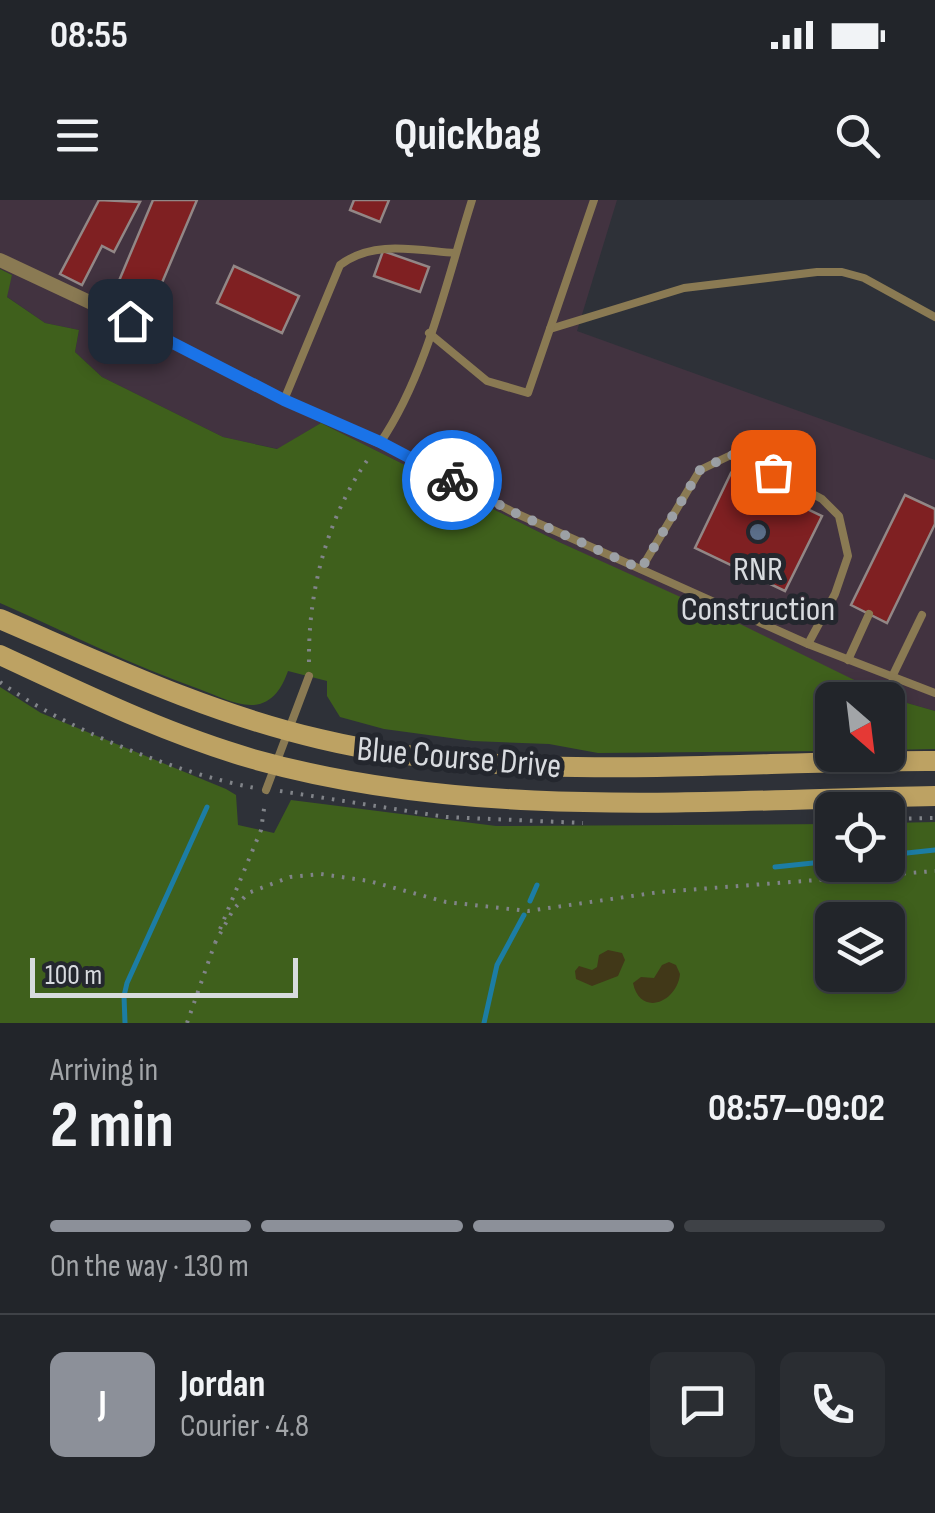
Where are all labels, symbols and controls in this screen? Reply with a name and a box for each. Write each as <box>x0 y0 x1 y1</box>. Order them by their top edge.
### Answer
text: 08:55 <box>50 13 128 58</box>
icon: menu <box>50 108 105 163</box>
text: Quickbag <box>394 108 541 163</box>
icon: search <box>830 108 885 163</box>
pin <box>88 279 173 364</box>
icon: home <box>103 294 158 349</box>
courier <box>402 430 502 530</box>
pin <box>731 430 816 515</box>
icon: bag <box>746 445 801 500</box>
icon: bike <box>425 453 480 508</box>
marker: RNR Construction <box>747 521 769 543</box>
place label: RNR Construction <box>681 548 835 631</box>
north arrow <box>815 682 905 772</box>
map controls <box>815 682 905 992</box>
street label: Blue Course Drive <box>355 728 563 788</box>
button: locate <box>815 792 905 882</box>
button: layers <box>815 902 905 992</box>
scale bar <box>30 953 298 998</box>
text: 100 m <box>45 959 102 992</box>
text: Arriving in <box>50 1051 158 1090</box>
text: 08:57–09:02 <box>708 1086 885 1131</box>
text: 2 min <box>50 1088 174 1166</box>
text: On the way · 130 m <box>50 1247 249 1286</box>
button: chat <box>650 1352 755 1457</box>
button: phone <box>780 1352 885 1457</box>
text: Jordan <box>180 1362 265 1407</box>
text: J <box>98 1382 107 1427</box>
text: Courier · 4.8 <box>180 1407 309 1446</box>

